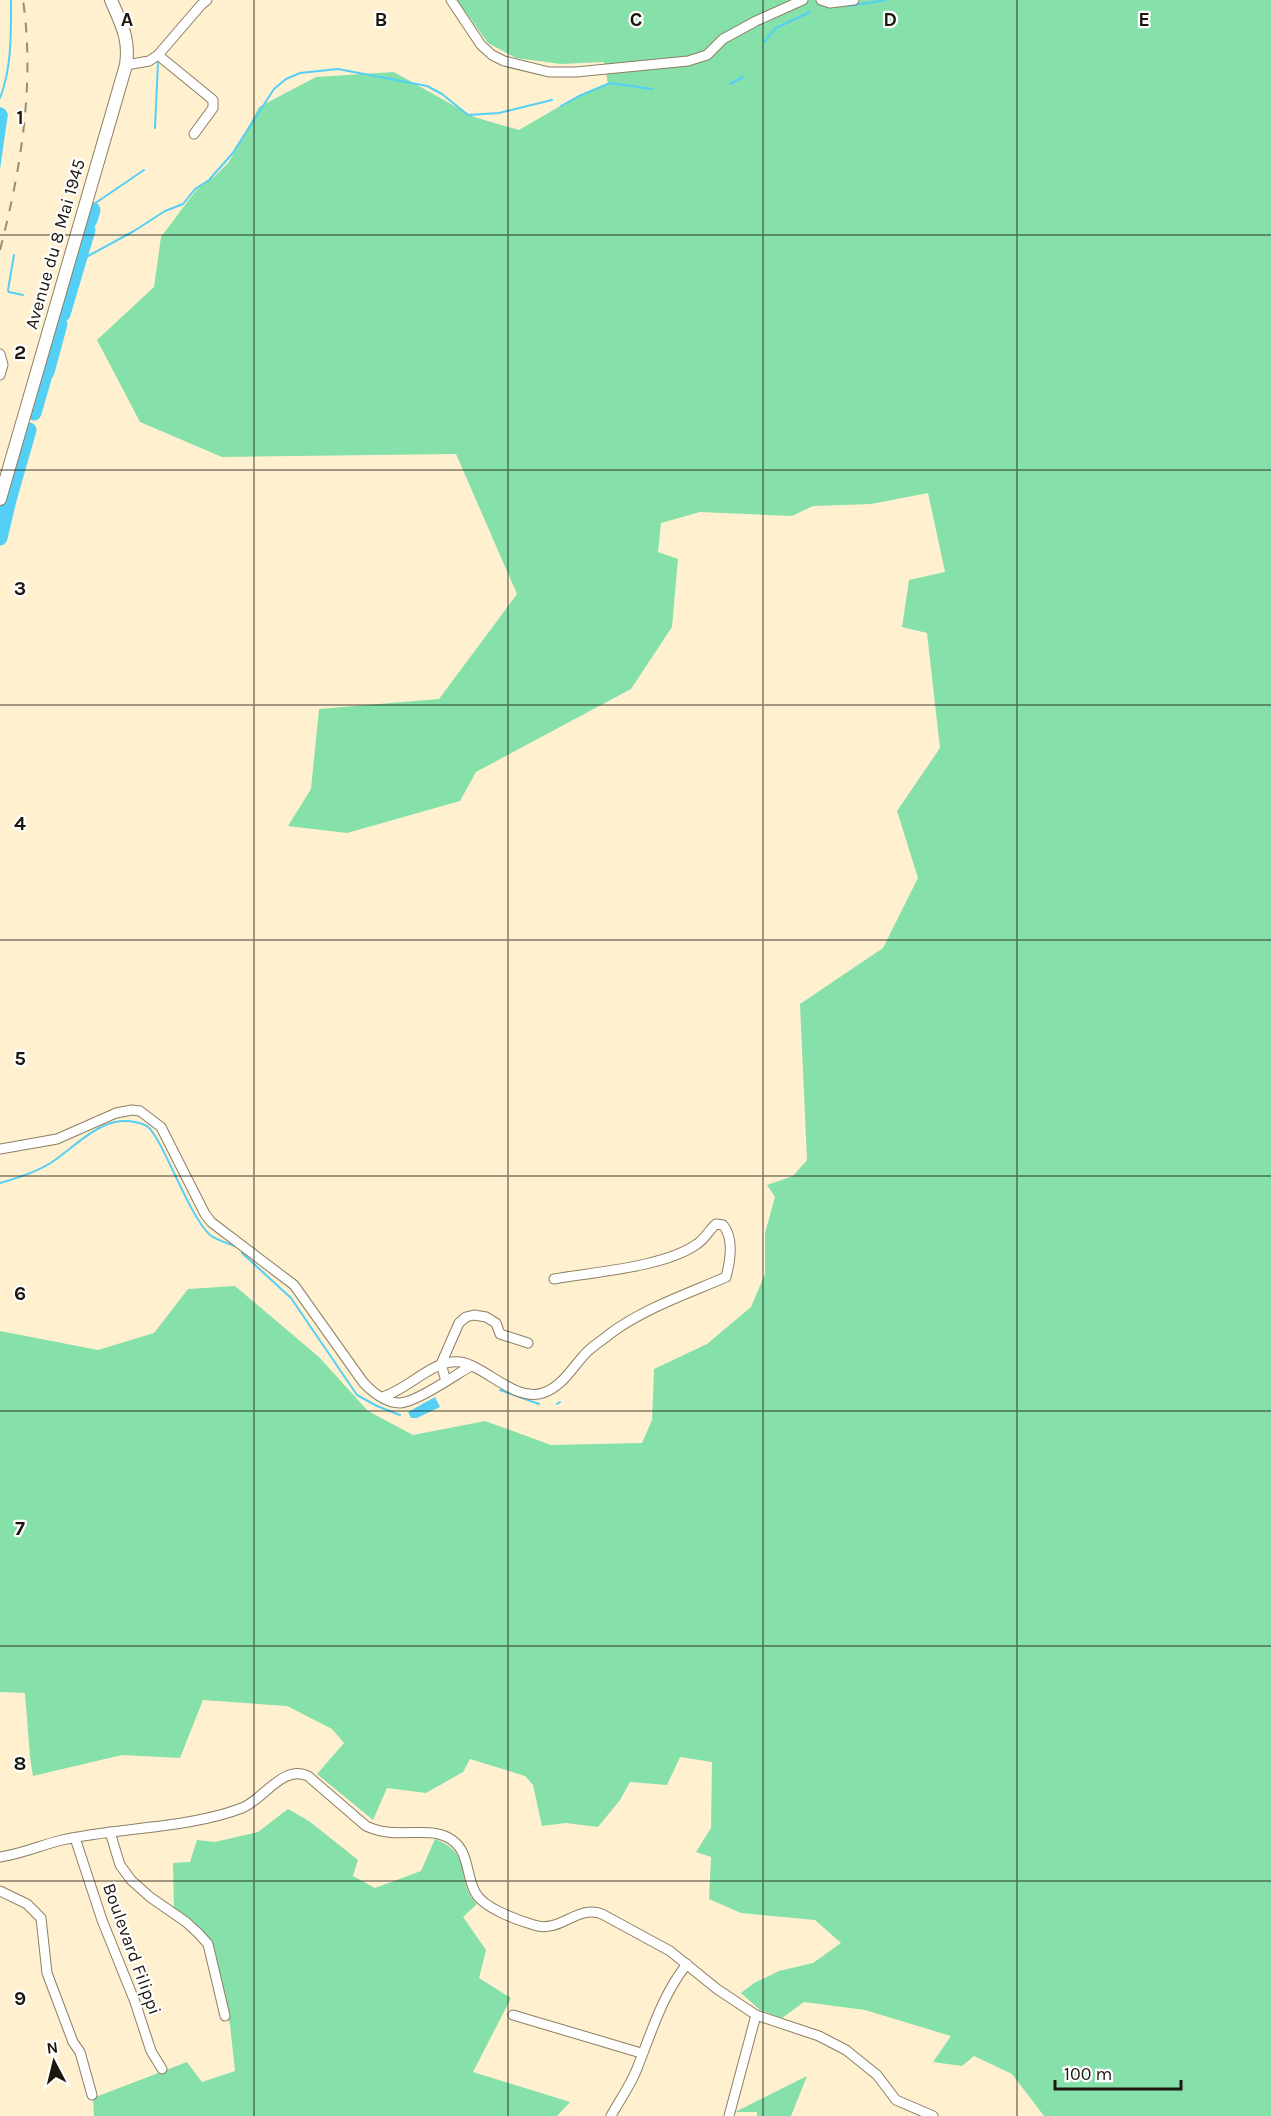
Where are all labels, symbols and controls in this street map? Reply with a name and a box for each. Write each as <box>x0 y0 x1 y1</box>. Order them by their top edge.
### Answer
text: A <box>121 8 134 31</box>
text: B <box>375 8 387 31</box>
text: C <box>630 8 642 31</box>
text: D <box>883 8 897 31</box>
text: E <box>1138 8 1150 31</box>
text: 1 <box>16 106 24 129</box>
street label: Avenue du 8 Mai 1945 <box>20 156 90 332</box>
text: 2 <box>14 341 26 364</box>
text: 3 <box>14 577 26 600</box>
text: 4 <box>14 812 26 835</box>
text: 5 <box>14 1047 26 1070</box>
text: 6 <box>14 1282 26 1305</box>
text: 7 <box>15 1517 25 1540</box>
text: 8 <box>14 1752 26 1775</box>
street label: Boulevard Filippi <box>98 1880 166 2018</box>
text: 9 <box>14 1987 26 2010</box>
north arrow <box>24 2032 84 2092</box>
text: N <box>45 2037 59 2058</box>
scale bar <box>1055 2053 1181 2091</box>
text: 100 m <box>1064 2063 1112 2085</box>

